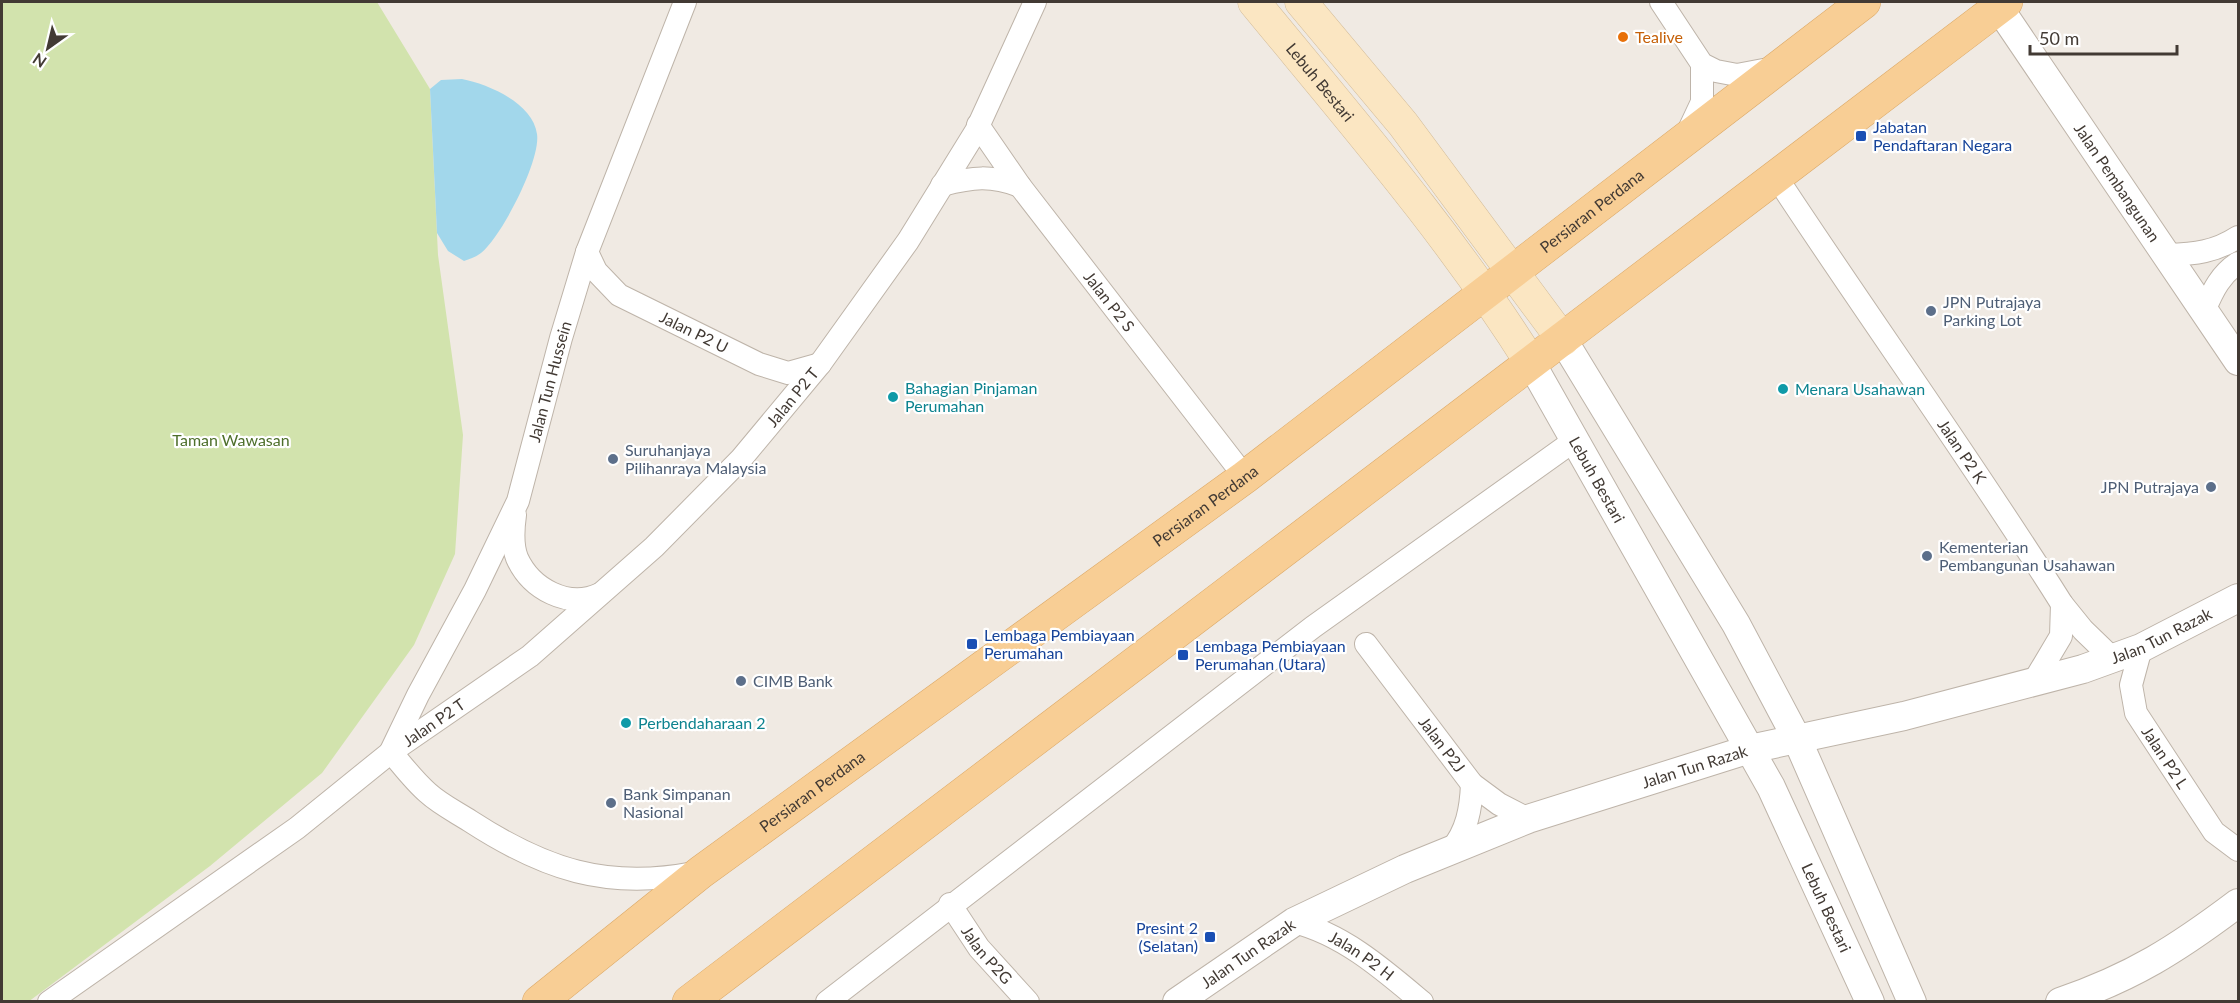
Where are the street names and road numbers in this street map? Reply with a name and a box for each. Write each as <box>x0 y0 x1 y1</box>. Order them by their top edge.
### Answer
street label: Lebuh Bestari <box>1283 39 1358 125</box>
street label: Jalan Pembangunan <box>2071 119 2164 245</box>
street label: Persiaran Perdana <box>1536 165 1647 256</box>
street label: Jalan P2 S <box>1080 267 1139 335</box>
street label: Jalan P2 U <box>657 307 732 356</box>
street label: Jalan Tun Hussein <box>524 319 575 444</box>
street label: Jalan P2 T <box>762 363 822 430</box>
street label: Jalan P2 K <box>1934 415 1991 487</box>
street label: Lebuh Bestari <box>1566 433 1629 526</box>
street label: Persiaran Perdana <box>1149 461 1262 550</box>
street label: Jalan Tun Razak <box>2108 603 2215 667</box>
street label: Jalan P2 T <box>399 694 469 750</box>
street label: Jalan P2J <box>1415 713 1470 776</box>
street label: Jalan P2 L <box>2138 723 2193 792</box>
street label: Jalan Tun Razak <box>1639 740 1750 792</box>
street label: Persiaran Perdana <box>755 746 868 836</box>
street label: Lebuh Bestari <box>1798 860 1856 955</box>
street label: Jalan Tun Razak <box>1197 914 1299 992</box>
street label: Jalan P2G <box>958 922 1017 988</box>
street label: Jalan P2 H <box>1326 927 1398 984</box>

